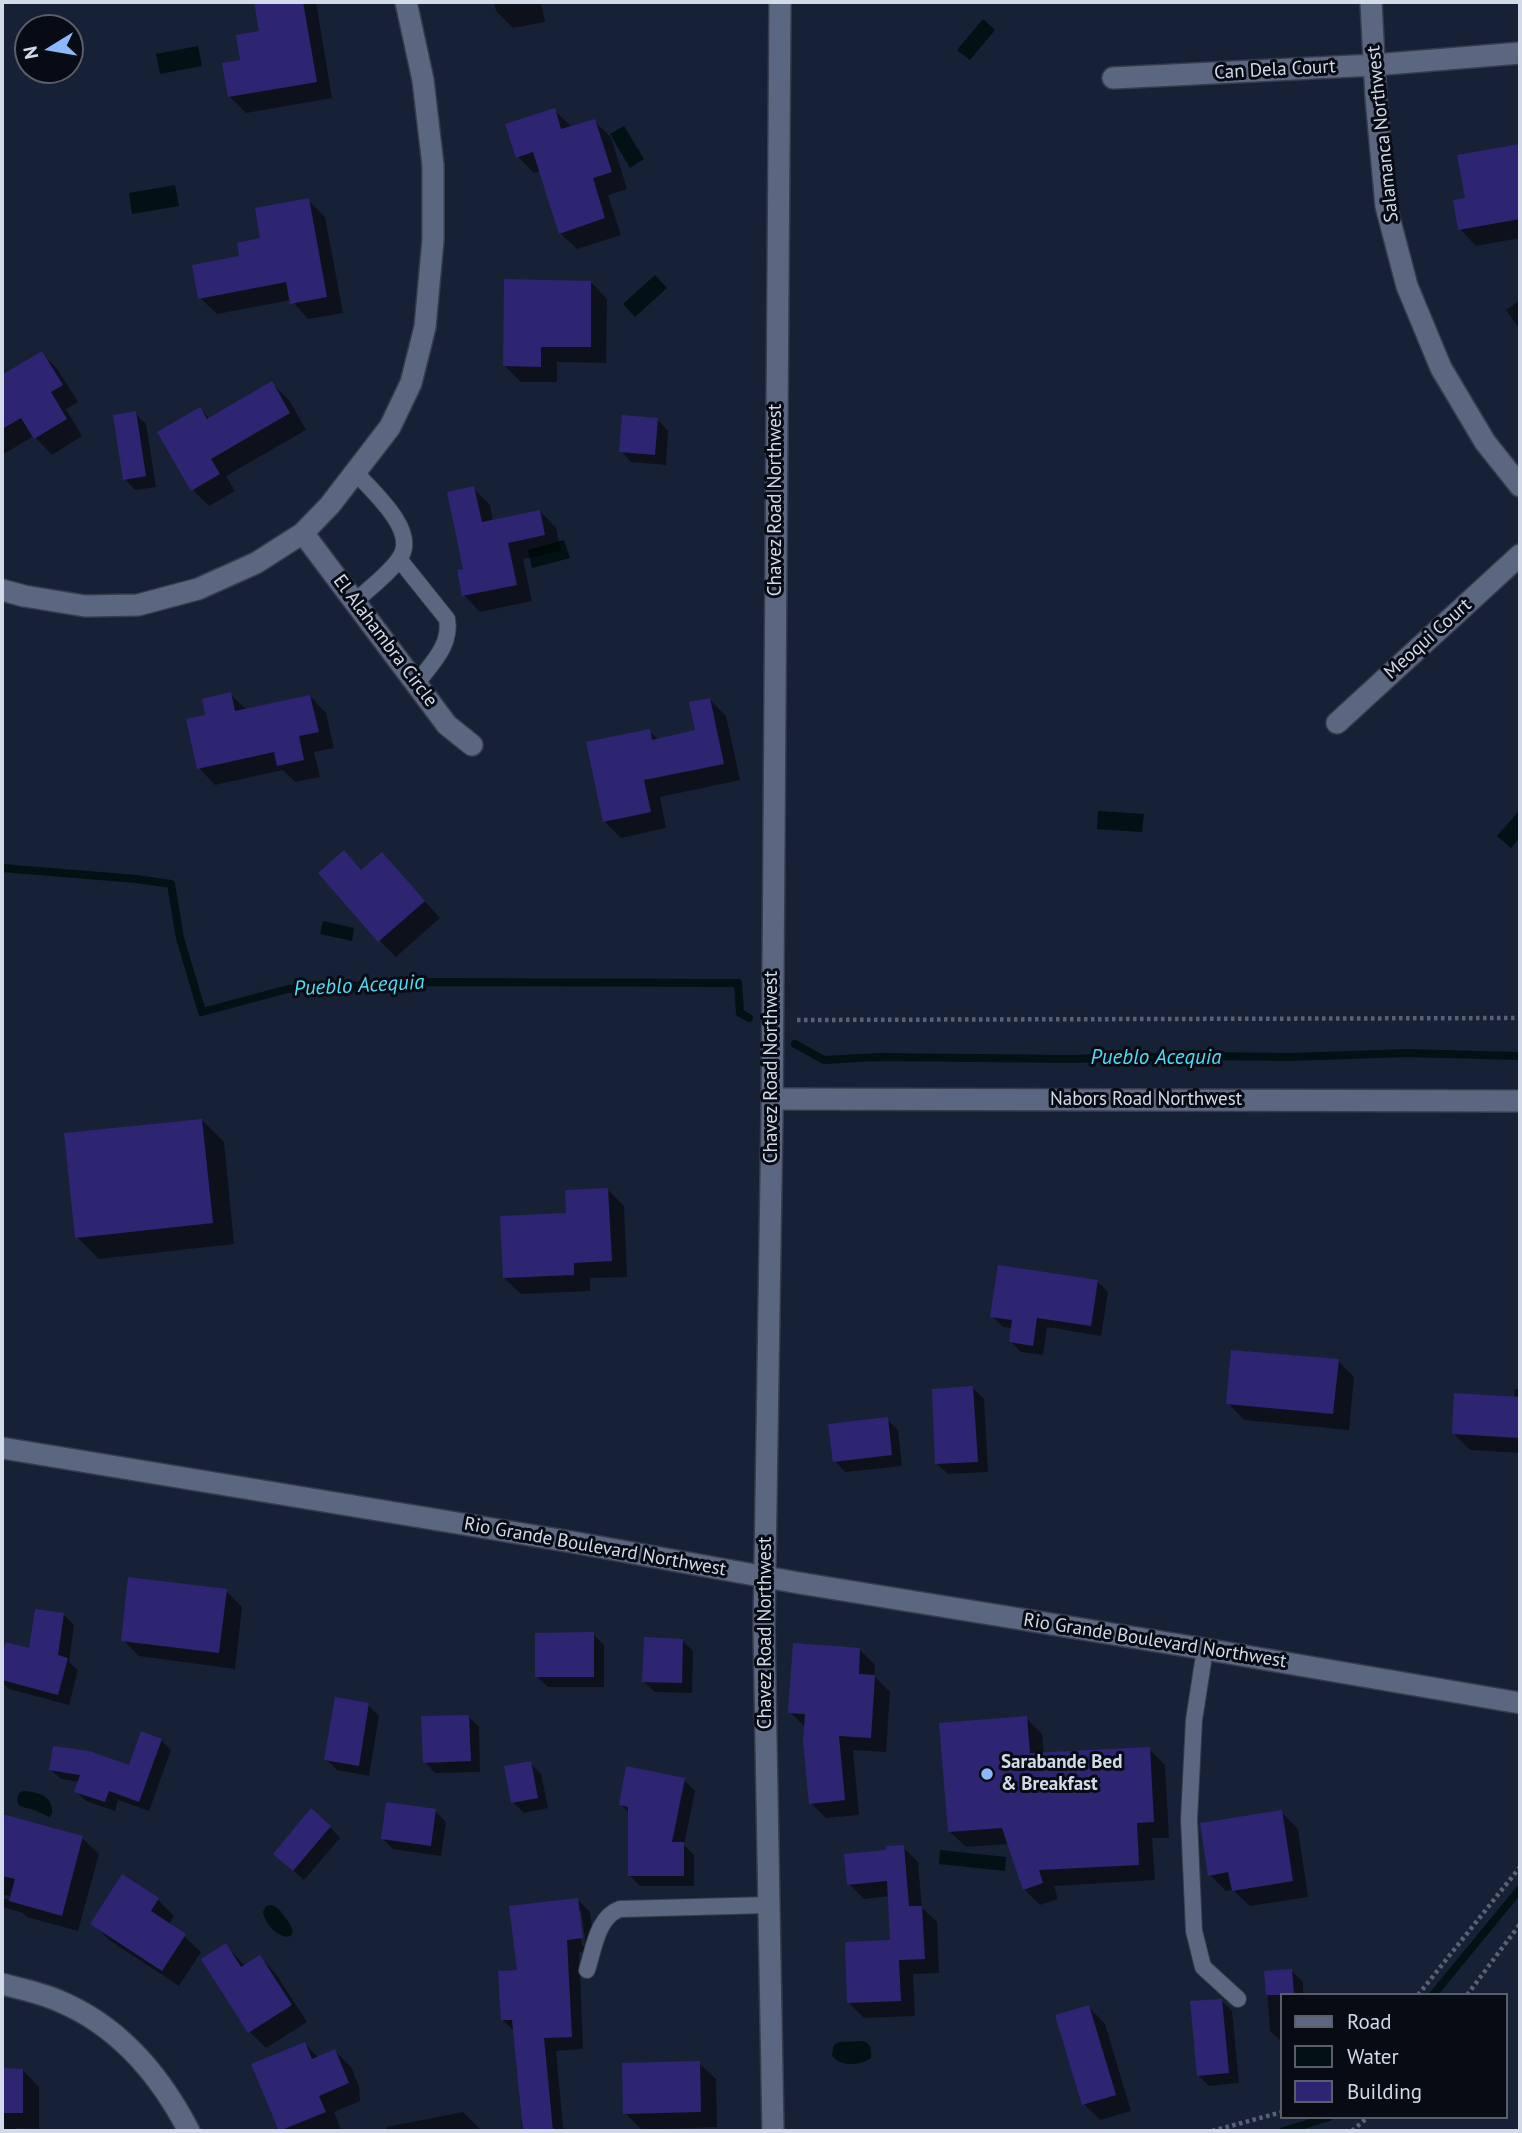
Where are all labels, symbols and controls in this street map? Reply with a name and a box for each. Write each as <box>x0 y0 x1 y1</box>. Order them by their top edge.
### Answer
north arrow <box>14 14 84 84</box>
text: N <box>17 44 43 61</box>
street label: Salamanca Northwest <box>1362 45 1404 223</box>
street label: Can Dela Court <box>1214 55 1336 85</box>
street label: Chavez Road Northwest <box>765 404 787 596</box>
street label: El Alahambra Circle <box>328 570 442 712</box>
street label: Meoqui Court <box>1380 594 1476 684</box>
water label: Pueblo Acequia <box>293 970 425 1002</box>
street label: Chavez Road Northwest <box>761 971 783 1163</box>
water label: Pueblo Acequia <box>1091 1045 1221 1071</box>
street label: Nabors Road Northwest <box>1050 1089 1242 1111</box>
street label: Rio Grande Boulevard Northwest <box>462 1513 728 1581</box>
street label: Chavez Road Northwest <box>755 1537 777 1729</box>
street label: Rio Grande Boulevard Northwest <box>1022 1609 1288 1673</box>
place label: Sarabande Bed & Breakfast <box>1001 1752 1122 1796</box>
marker: Sarabande Bed & Breakfast <box>979 1766 995 1782</box>
legend <box>1280 1993 1508 2119</box>
text: Road <box>1347 2008 1391 2035</box>
text: Water <box>1347 2043 1399 2070</box>
text: Building <box>1347 2078 1422 2105</box>

